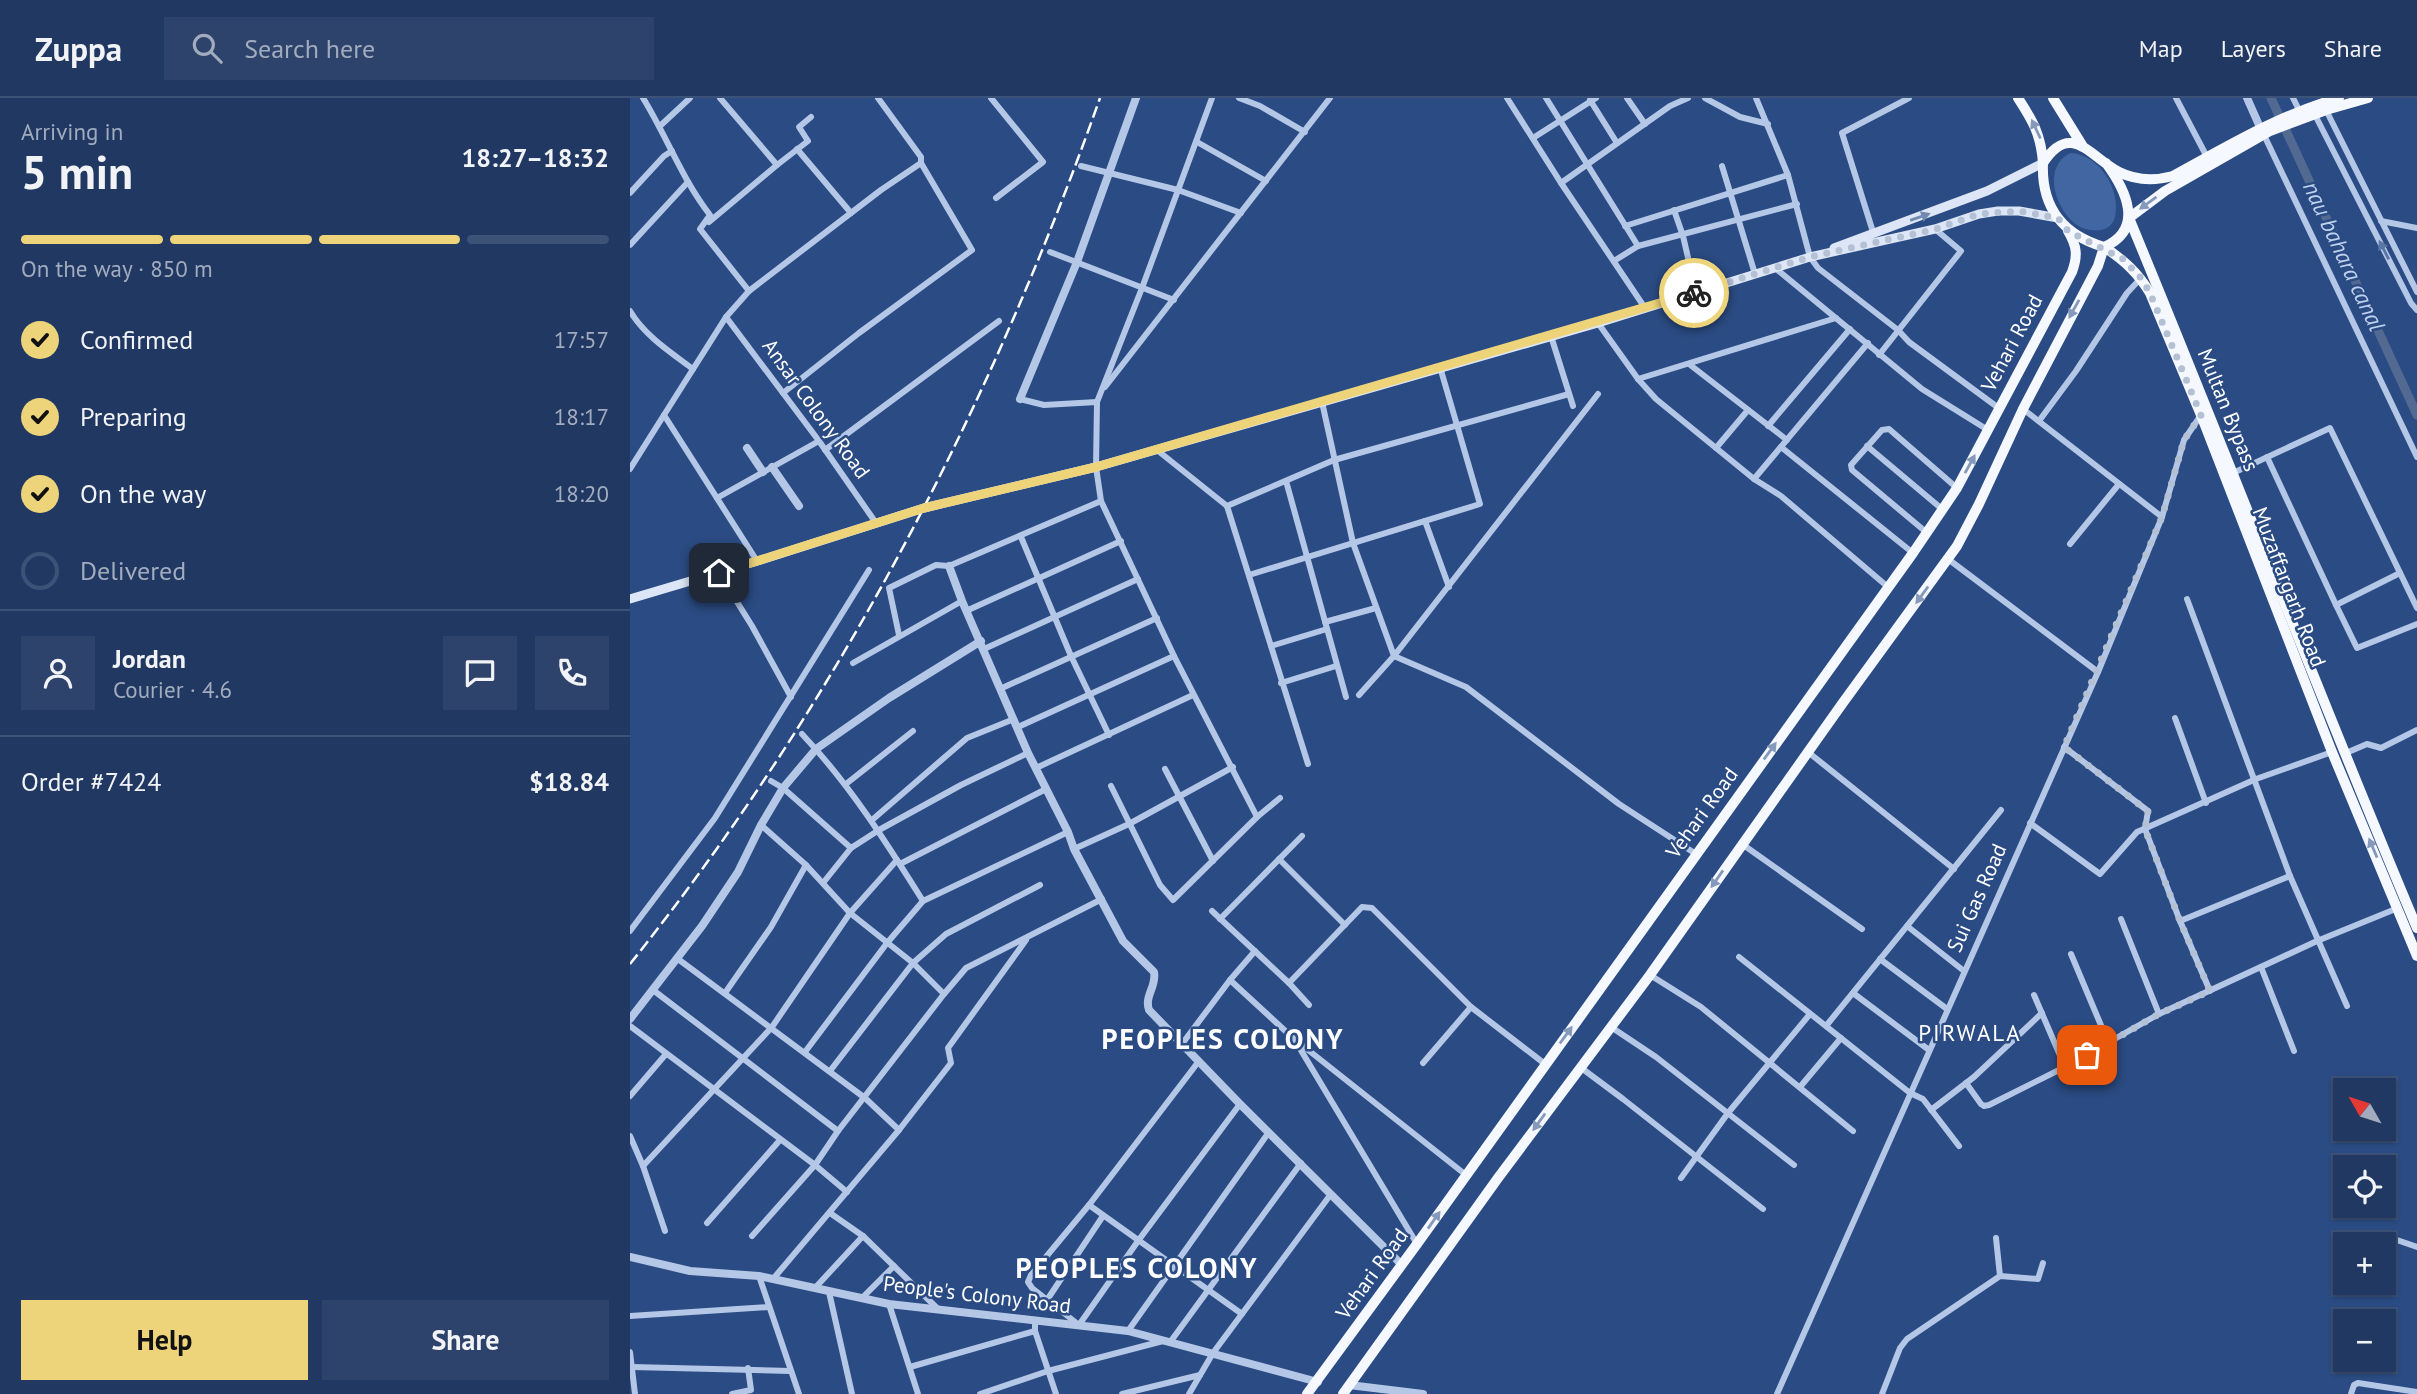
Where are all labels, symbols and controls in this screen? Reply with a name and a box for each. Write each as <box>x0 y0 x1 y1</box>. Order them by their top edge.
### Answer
search box <box>164 17 654 80</box>
text: Zuppa <box>35 27 122 70</box>
icon: search <box>188 29 226 67</box>
text: Search here <box>244 32 375 65</box>
text: Map <box>2139 33 2183 64</box>
text: Layers <box>2221 33 2286 64</box>
text: Share <box>2324 33 2382 64</box>
text: Arriving in <box>21 117 123 146</box>
one-way arrow <box>2030 119 2042 139</box>
text: 18:27–18:32 <box>462 141 609 174</box>
text: 5 min <box>21 142 133 202</box>
water label: nau bahara canal <box>2297 176 2392 335</box>
one-way arrow <box>2139 196 2157 210</box>
one-way arrow <box>1910 211 1931 222</box>
one-way arrow <box>2378 240 2390 260</box>
text: On the way · 850 m <box>21 254 213 283</box>
courier <box>1659 258 1729 328</box>
icon: bike <box>1675 274 1713 312</box>
street label: Vehari Road <box>1974 290 2048 397</box>
one-way arrow <box>2068 299 2080 318</box>
icon: check <box>21 321 59 359</box>
text: Confirmed <box>80 323 193 356</box>
text: 17:57 <box>554 325 609 354</box>
street label: Ansar Colony Road <box>757 334 876 484</box>
street label: Multan Bypass <box>2192 344 2265 475</box>
icon: check <box>21 398 59 436</box>
text: Preparing <box>80 400 187 433</box>
text: 18:17 <box>554 402 609 431</box>
one-way arrow <box>1964 454 1976 473</box>
icon: check <box>21 475 59 513</box>
text: On the way <box>80 477 206 510</box>
text: 18:20 <box>554 479 609 508</box>
street label: Muzaffargarh Road <box>2247 503 2332 671</box>
pin <box>689 543 749 603</box>
text: Delivered <box>80 554 186 587</box>
icon: home <box>700 554 738 592</box>
one-way arrow <box>1915 586 1929 604</box>
button: person <box>21 636 95 710</box>
button: chat <box>443 636 517 710</box>
button: phone <box>535 636 609 710</box>
text: Jordan <box>113 642 186 675</box>
text: Courier · 4.6 <box>113 675 232 704</box>
one-way arrow <box>1763 742 1777 760</box>
street label: Vehari Road <box>1659 762 1744 864</box>
text: Order #7424 <box>21 765 161 798</box>
text: $18.84 <box>529 765 609 798</box>
one-way arrow <box>2367 837 2378 858</box>
street label: Sui Gas Road <box>1941 839 2012 956</box>
one-way arrow <box>1710 870 1724 888</box>
district label: PIRWALA <box>1918 1018 2022 1047</box>
district label: PEOPLES COLONY <box>1102 1020 1345 1057</box>
pin <box>2057 1025 2117 1085</box>
one-way arrow <box>1559 1026 1573 1044</box>
icon: bag <box>2068 1036 2106 1074</box>
north arrow <box>2333 1078 2396 1141</box>
map controls <box>2333 1078 2396 1372</box>
one-way arrow <box>1533 1113 1547 1131</box>
button: locate <box>2333 1155 2396 1218</box>
one-way arrow <box>1427 1211 1441 1229</box>
street label: Vehari Road <box>1329 1223 1414 1325</box>
button: + <box>2333 1232 2396 1295</box>
district label: PEOPLES COLONY <box>1016 1249 1259 1286</box>
street label: People's Colony Road <box>882 1270 1072 1319</box>
button: Help <box>21 1300 308 1380</box>
button: Share <box>322 1300 609 1380</box>
button: − <box>2333 1309 2396 1372</box>

